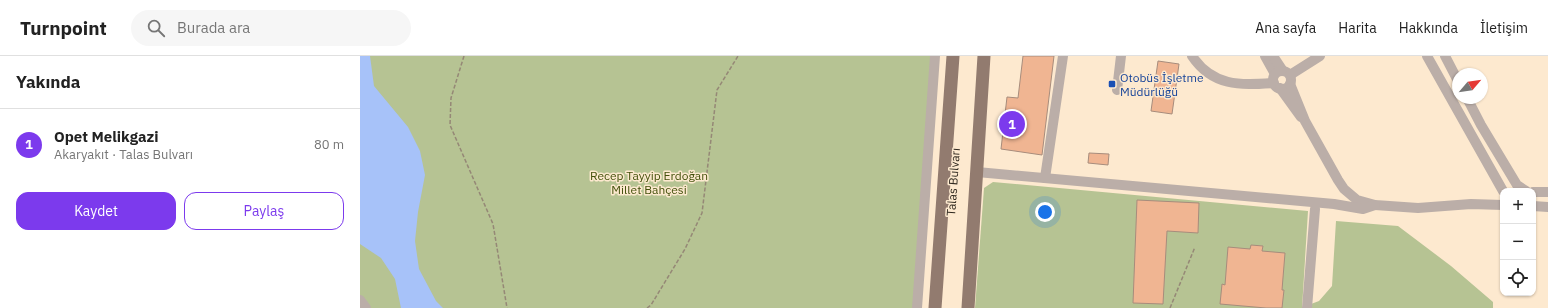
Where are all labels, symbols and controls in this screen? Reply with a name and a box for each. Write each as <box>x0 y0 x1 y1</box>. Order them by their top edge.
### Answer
search box <box>131 10 411 46</box>
text: Turnpoint <box>20 16 107 40</box>
icon: search <box>145 17 167 39</box>
text: Burada ara <box>177 18 250 37</box>
text: Ana sayfa <box>1255 19 1316 37</box>
text: Harita <box>1338 19 1377 37</box>
text: Hakkında <box>1399 19 1458 37</box>
text: İletişim <box>1480 19 1528 37</box>
north arrow <box>1452 68 1488 104</box>
place label: Otobüs İşletme Müdürlüğü <box>1120 70 1204 99</box>
text: Yakında <box>16 71 80 93</box>
marker: Otobüs İşletme Müdürlüğü <box>1107 79 1117 89</box>
pin: 1 <box>999 109 1025 139</box>
text: Opet Melikgazi <box>54 127 159 146</box>
text: 1 <box>25 136 33 153</box>
text: 80 m <box>314 136 344 153</box>
text: Akaryakıt · Talas Bulvarı <box>54 146 193 163</box>
street label: Talas Bulvarı <box>943 147 963 217</box>
park label: Recep Tayyip Erdoğan Millet Bahçesi <box>590 168 708 197</box>
map controls <box>1500 188 1536 296</box>
button: + <box>1500 188 1536 224</box>
button: Kaydet <box>16 192 176 230</box>
button: Paylaş <box>184 192 344 230</box>
your location <box>1035 202 1055 222</box>
button: − <box>1500 224 1536 260</box>
button: locate <box>1500 260 1536 296</box>

